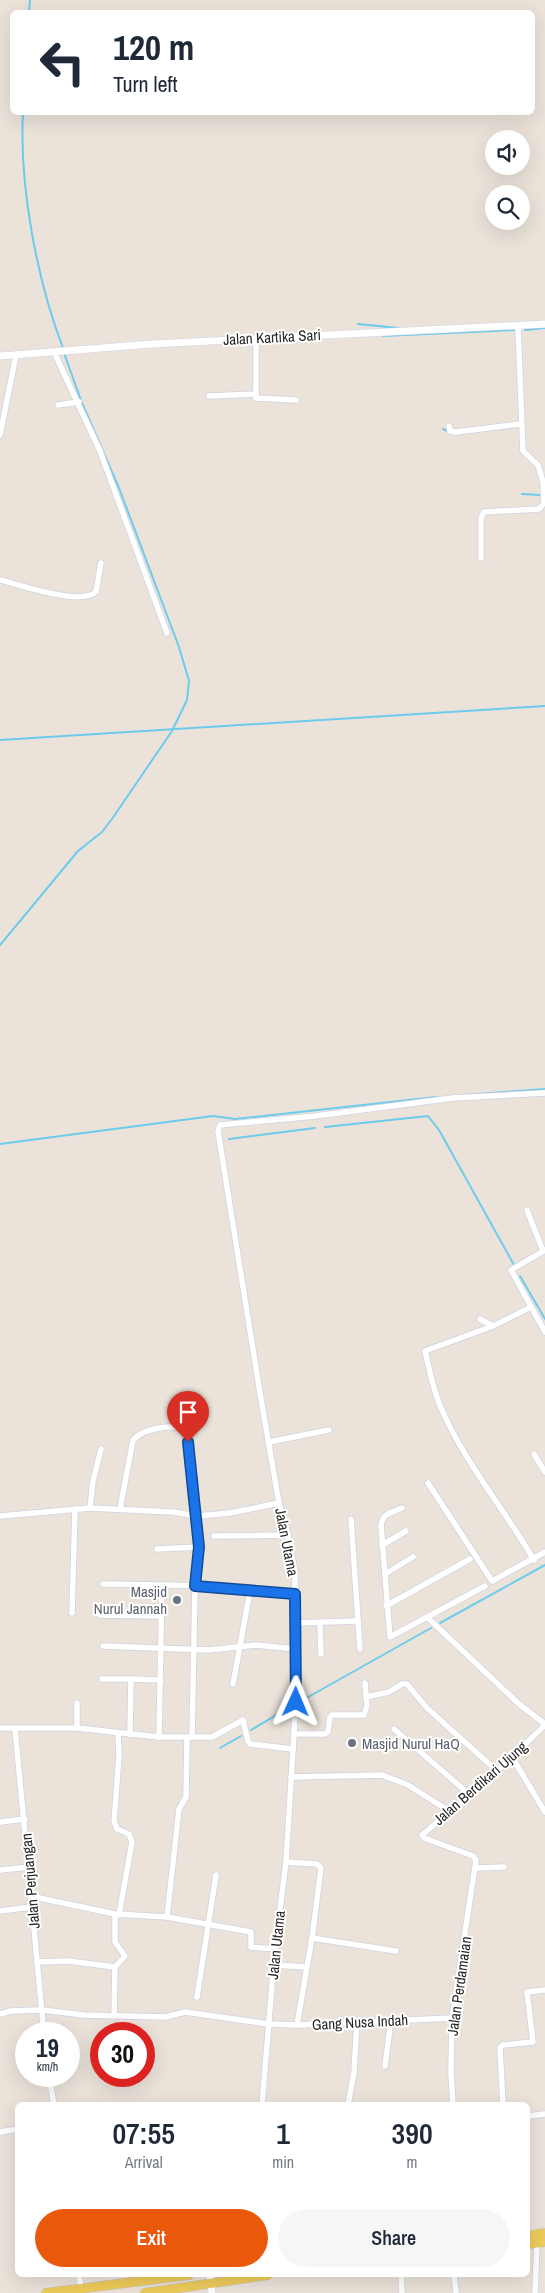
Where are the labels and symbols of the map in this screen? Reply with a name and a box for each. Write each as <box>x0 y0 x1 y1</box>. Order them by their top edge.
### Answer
street label: Jalan Kartika Sari <box>223 324 321 350</box>
pin <box>167 1391 209 1442</box>
street label: Jalan Utama <box>270 1506 304 1578</box>
place label: Masjid Nurul Jannah <box>94 1581 167 1619</box>
marker: Masjid Nurul Jannah <box>171 1594 183 1606</box>
position arrow <box>269 1675 321 1727</box>
place label: Masjid Nurul HaQ <box>362 1733 460 1754</box>
street label: Jalan Berdikari Ujung <box>428 1736 532 1830</box>
marker: Masjid Nurul HaQ <box>346 1737 358 1749</box>
street label: Jalan Perjuangan <box>15 1832 45 1930</box>
street label: Jalan Utama <box>262 1909 290 1980</box>
street label: Jalan Perdamaian <box>442 1935 476 2037</box>
street label: Gang Nusa Indah <box>311 2009 409 2035</box>
speed limit sign: 30 <box>90 2022 155 2087</box>

